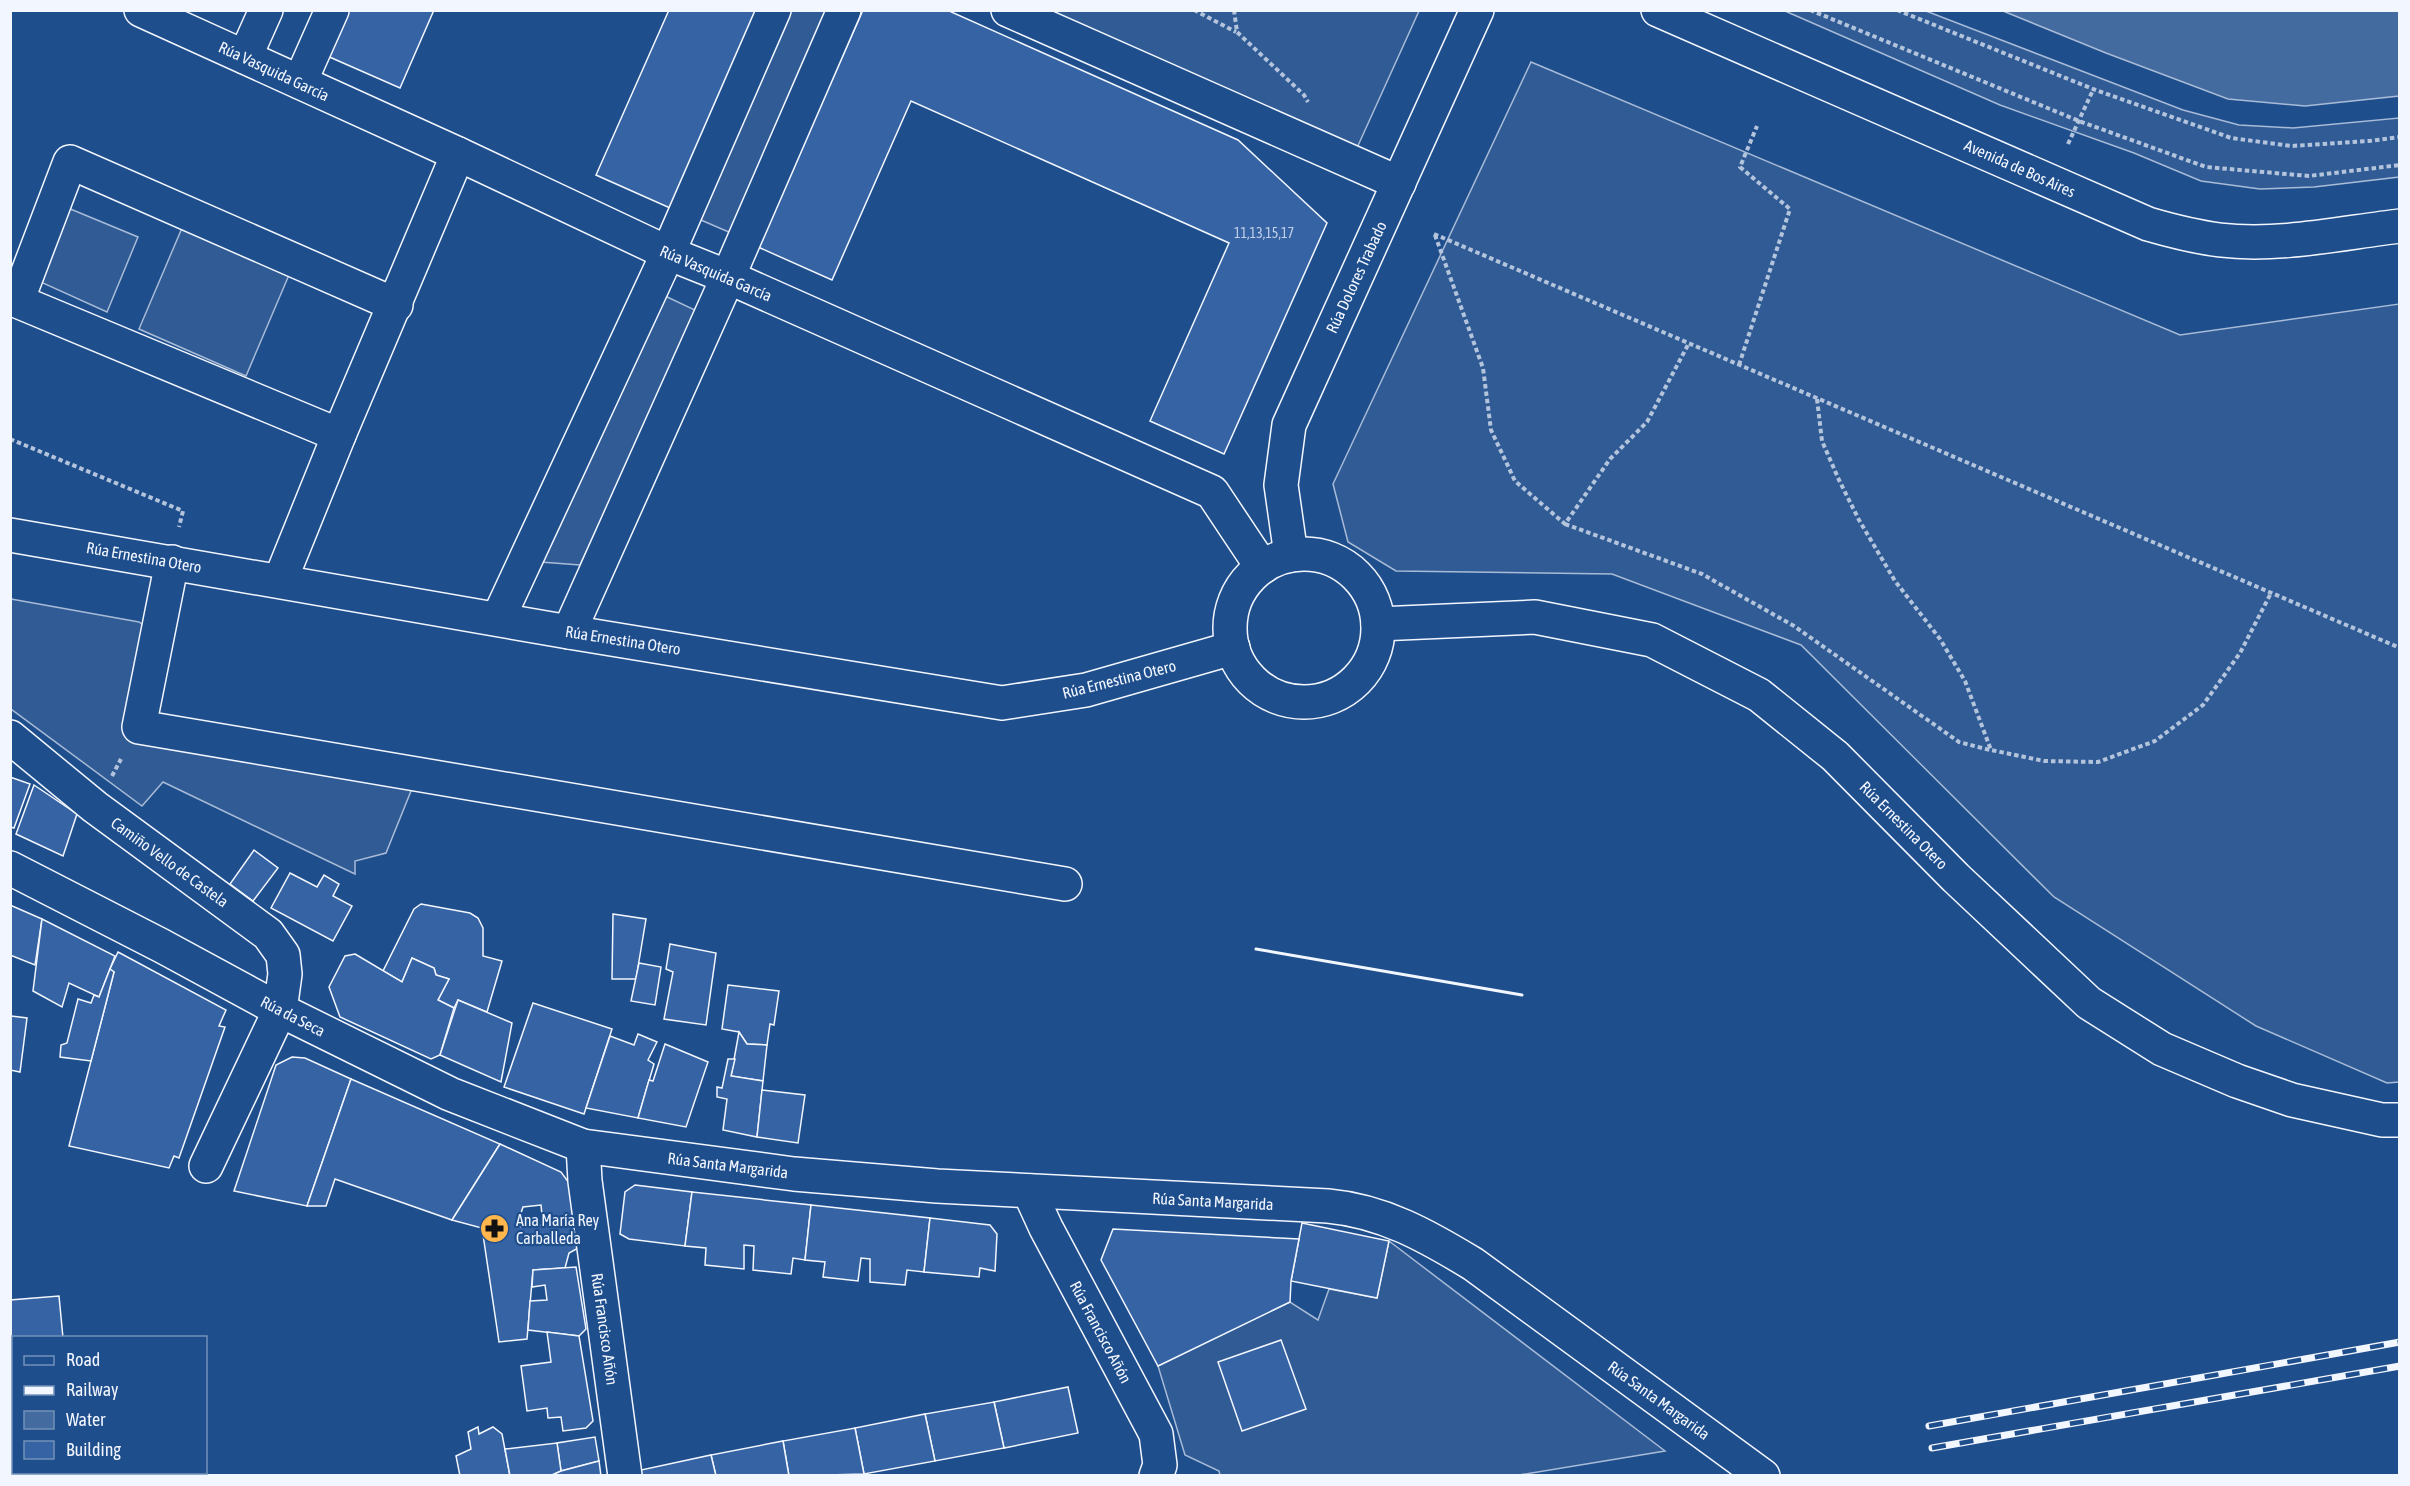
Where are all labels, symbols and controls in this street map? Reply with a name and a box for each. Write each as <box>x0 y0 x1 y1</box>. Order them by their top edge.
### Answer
street label: Rúa Vasquida García <box>216 38 332 105</box>
street label: Avenida de Bos Aires <box>1962 136 2078 201</box>
street label: Rúa Dolores Trabado <box>1322 218 1390 336</box>
house number: 11,13,15,17 <box>1234 225 1294 241</box>
street label: Rúa Vasquida García <box>657 241 775 306</box>
street label: Rúa Ernestina Otero <box>85 538 203 576</box>
street label: Rúa Ernestina Otero <box>564 622 682 658</box>
street label: Rúa Ernestina Otero <box>1060 656 1178 702</box>
street label: Rúa Ernestina Otero <box>1856 777 1952 873</box>
street label: Camiño Vello de Castela <box>108 813 232 911</box>
street label: Rúa da Seca <box>258 992 328 1040</box>
street label: Rúa Santa Margarida <box>667 1149 789 1182</box>
street label: Rúa Santa Margarida <box>1152 1189 1274 1214</box>
place label: Ana María Rey Carballeda <box>516 1211 600 1247</box>
pharmacy icon: Ana María Rey Carballeda <box>479 1213 511 1245</box>
street label: Rúa Francisco Añón <box>588 1272 622 1386</box>
street label: Rúa Francisco Añón <box>1067 1278 1135 1386</box>
legend <box>12 1336 207 1474</box>
text: Road <box>66 1349 100 1370</box>
street label: Rúa Santa Margarida <box>1604 1357 1713 1444</box>
text: Railway <box>66 1379 118 1400</box>
text: Water <box>66 1409 106 1430</box>
text: Building <box>66 1439 121 1460</box>

